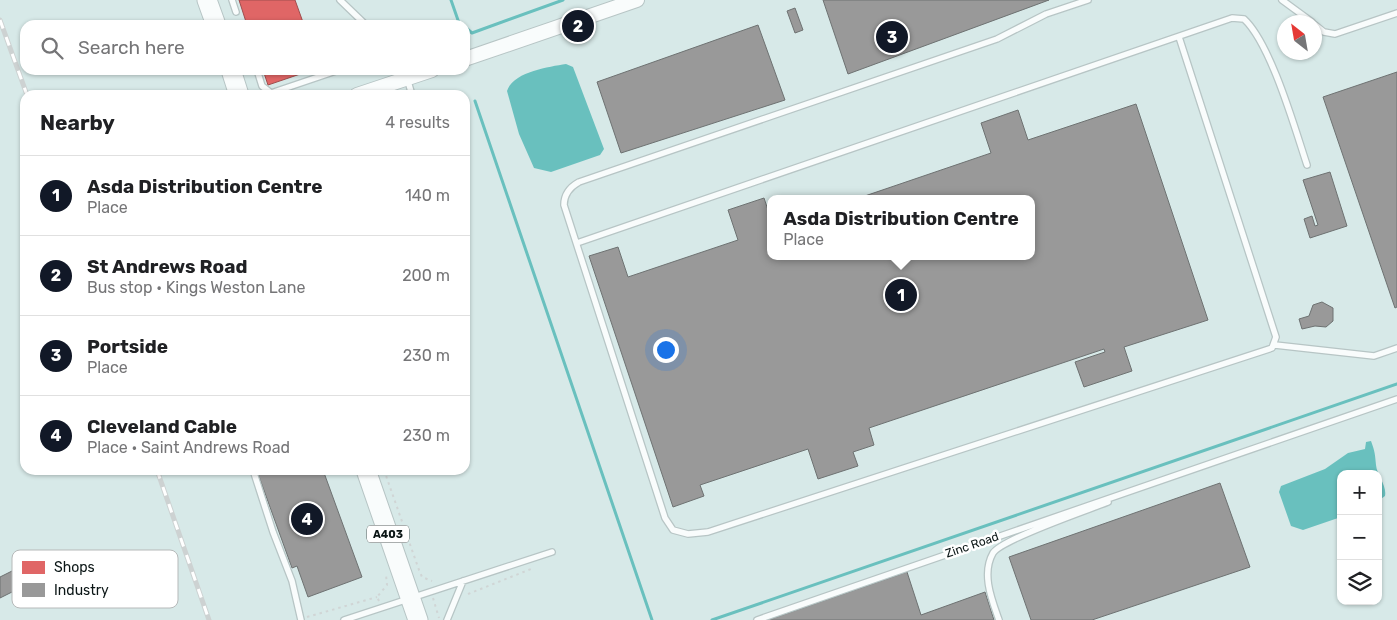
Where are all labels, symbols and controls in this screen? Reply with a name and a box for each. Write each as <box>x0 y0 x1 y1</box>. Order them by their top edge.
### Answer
pin: 2 <box>562 7 594 45</box>
north arrow <box>1277 15 1322 60</box>
pin: 3 <box>876 18 908 56</box>
search box <box>20 20 470 75</box>
icon: search <box>38 34 66 62</box>
text: Search here <box>78 36 185 59</box>
text: Nearby <box>40 110 115 135</box>
text: 4 results <box>385 113 450 132</box>
text: Asda Distribution Centre <box>87 175 323 198</box>
text: 1 <box>52 186 60 205</box>
text: 140 m <box>405 186 450 205</box>
popup <box>767 195 1035 260</box>
text: Place <box>87 198 128 217</box>
text: Asda Distribution Centre <box>783 207 1019 230</box>
text: Place <box>783 230 824 249</box>
text: St Andrews Road <box>87 255 247 278</box>
text: 2 <box>51 266 61 285</box>
text: 200 m <box>402 266 450 285</box>
pin: 1 <box>885 276 917 314</box>
text: Bus stop · Kings Weston Lane <box>87 278 305 297</box>
text: Portside <box>87 335 168 358</box>
your location <box>653 337 679 363</box>
text: 3 <box>51 346 61 365</box>
text: 230 m <box>403 346 450 365</box>
text: Place <box>87 358 128 377</box>
text: Cleveland Cable <box>87 415 237 438</box>
text: 4 <box>51 426 61 445</box>
text: 230 m <box>403 426 450 445</box>
text: Place · Saint Andrews Road <box>87 438 290 457</box>
map controls <box>1337 470 1382 605</box>
button: + <box>1337 470 1382 515</box>
pin: 4 <box>291 500 323 538</box>
button: − <box>1337 515 1382 560</box>
road number: A403 <box>367 526 409 542</box>
street label: Zinc Road <box>944 529 1000 561</box>
legend <box>12 550 178 608</box>
text: Shops <box>54 559 95 576</box>
button: layers <box>1337 560 1382 605</box>
text: Industry <box>54 582 109 599</box>

